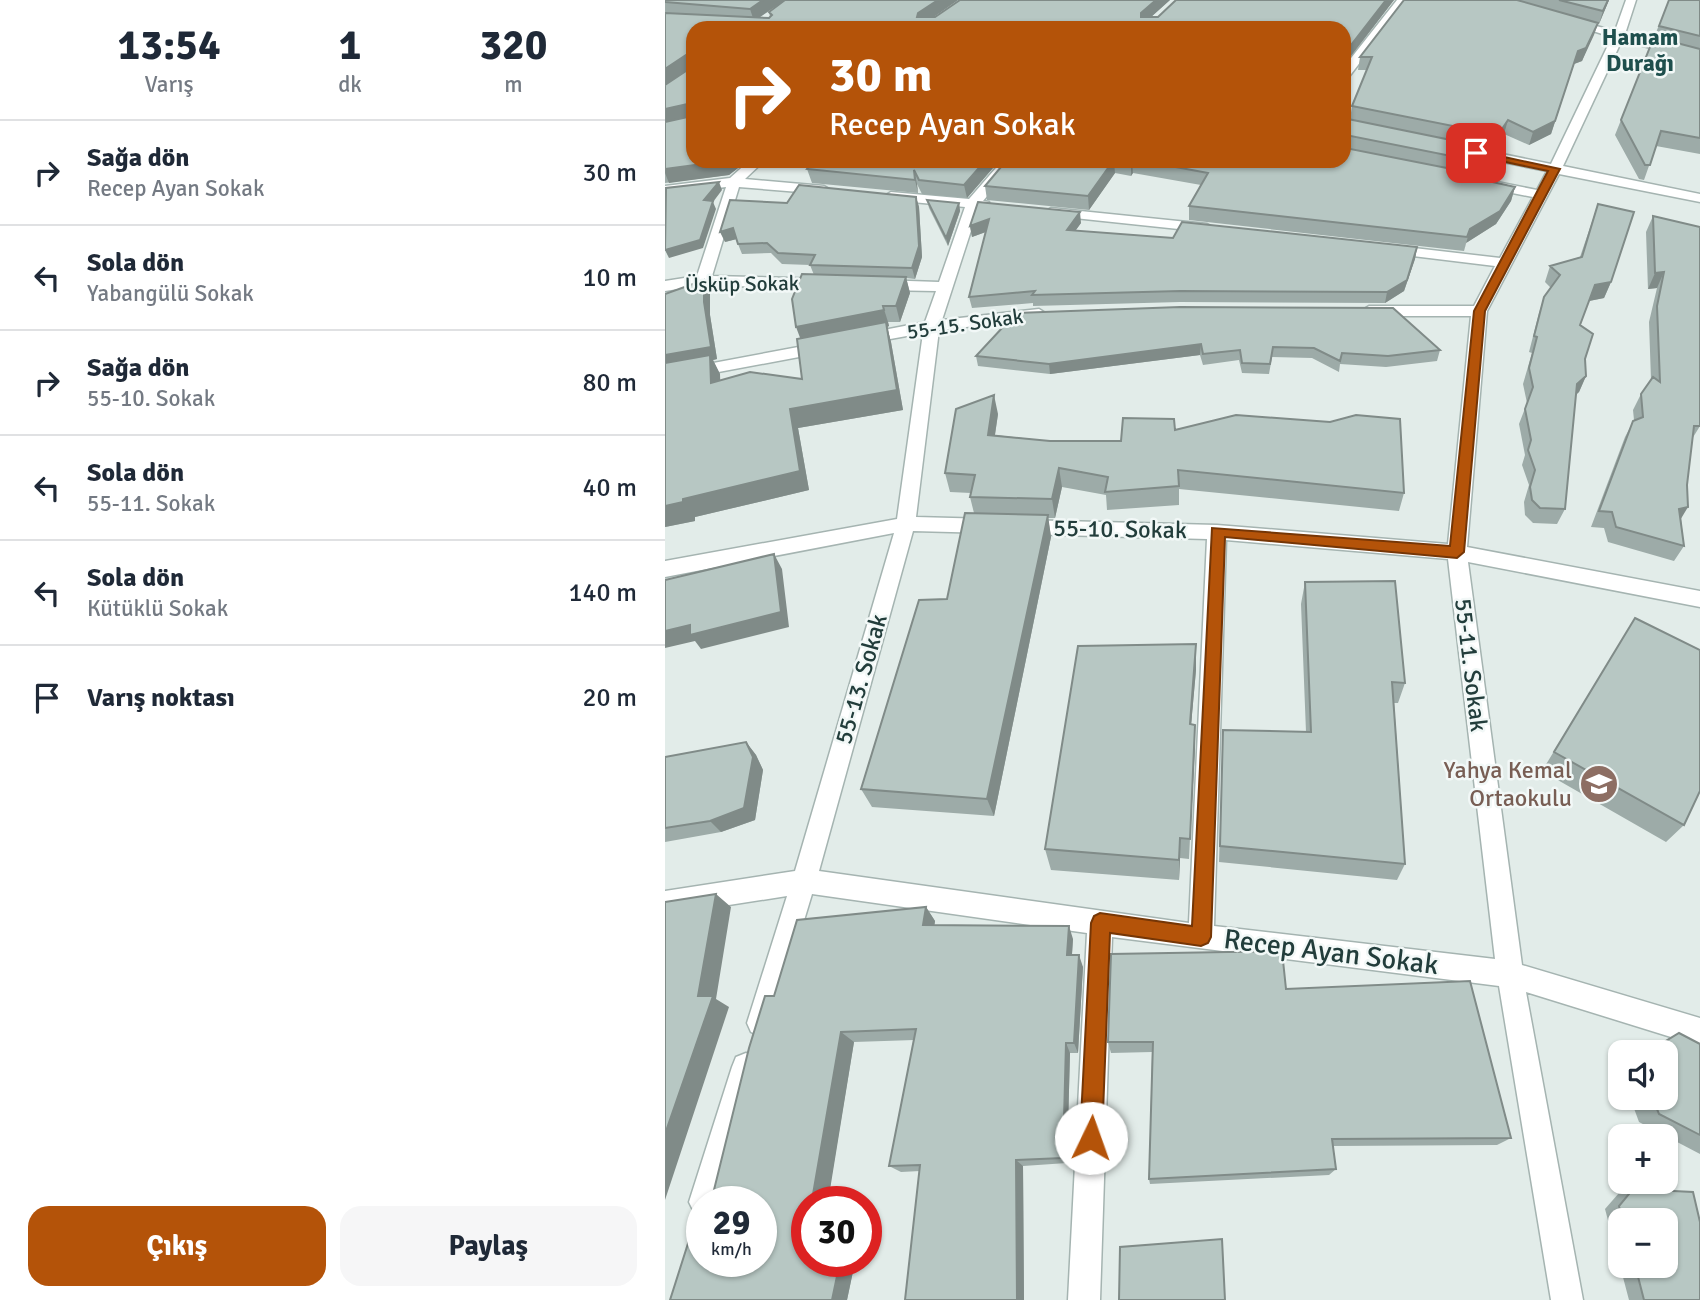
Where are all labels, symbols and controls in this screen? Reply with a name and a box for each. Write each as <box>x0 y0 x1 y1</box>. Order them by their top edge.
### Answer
text: 13:54 <box>118 20 221 71</box>
text: 1 <box>339 20 361 71</box>
text: 320 <box>479 20 547 71</box>
district label: Hamam Durağı <box>1602 23 1678 78</box>
text: 30 m <box>829 45 932 105</box>
icon: right <box>714 49 805 140</box>
text: Varış <box>145 70 194 99</box>
text: dk <box>338 70 362 99</box>
text: m <box>504 70 523 99</box>
text: Recep Ayan Sokak <box>829 105 1076 144</box>
pin <box>1446 123 1506 183</box>
icon: arrive <box>1457 134 1495 172</box>
text: Sağa dön <box>87 142 190 174</box>
icon: right <box>28 154 66 192</box>
text: 30 m <box>582 157 637 189</box>
text: Recep Ayan Sokak <box>87 174 264 203</box>
text: Sola dön <box>87 247 184 279</box>
icon: left <box>28 259 66 297</box>
text: 10 m <box>582 262 637 294</box>
street label: Üsküp Sokak <box>685 270 800 298</box>
text: Yabangülü Sokak <box>87 279 254 308</box>
street label: 55-15. Sokak <box>905 303 1025 345</box>
text: Sağa dön <box>87 352 190 384</box>
icon: right <box>28 364 66 402</box>
text: 80 m <box>582 367 637 399</box>
text: 55-10. Sokak <box>87 384 215 413</box>
text: Sola dön <box>87 457 184 489</box>
icon: left <box>28 469 66 507</box>
text: 40 m <box>582 472 637 504</box>
text: 55-11. Sokak <box>87 489 215 518</box>
street label: 55-10. Sokak <box>1053 513 1187 545</box>
text: Sola dön <box>87 562 184 594</box>
icon: left <box>28 574 66 612</box>
text: 140 m <box>568 577 637 609</box>
text: Kütüklü Sokak <box>87 594 228 623</box>
street label: 55-11. Sokak <box>1448 597 1494 733</box>
street label: 55-13. Sokak <box>828 611 894 747</box>
icon: arrive <box>28 679 66 717</box>
text: Varış noktası <box>87 682 235 714</box>
text: 20 m <box>582 682 637 714</box>
place label: Yahya Kemal Ortaokulu <box>1444 755 1572 813</box>
school or university icon: Yahya Kemal Ortaokulu <box>1578 763 1620 805</box>
street label: Recep Ayan Sokak <box>1222 922 1440 982</box>
map controls <box>1608 1040 1678 1278</box>
button: sound <box>1608 1040 1678 1110</box>
position arrow <box>1054 1101 1128 1175</box>
button: + <box>1608 1124 1678 1194</box>
speed limit sign: 30 <box>791 1186 882 1277</box>
text: 29 <box>713 1201 750 1244</box>
button: Çıkış <box>28 1206 326 1286</box>
button: Paylaş <box>340 1206 637 1286</box>
button: − <box>1608 1208 1678 1278</box>
text: km/h <box>711 1238 752 1260</box>

